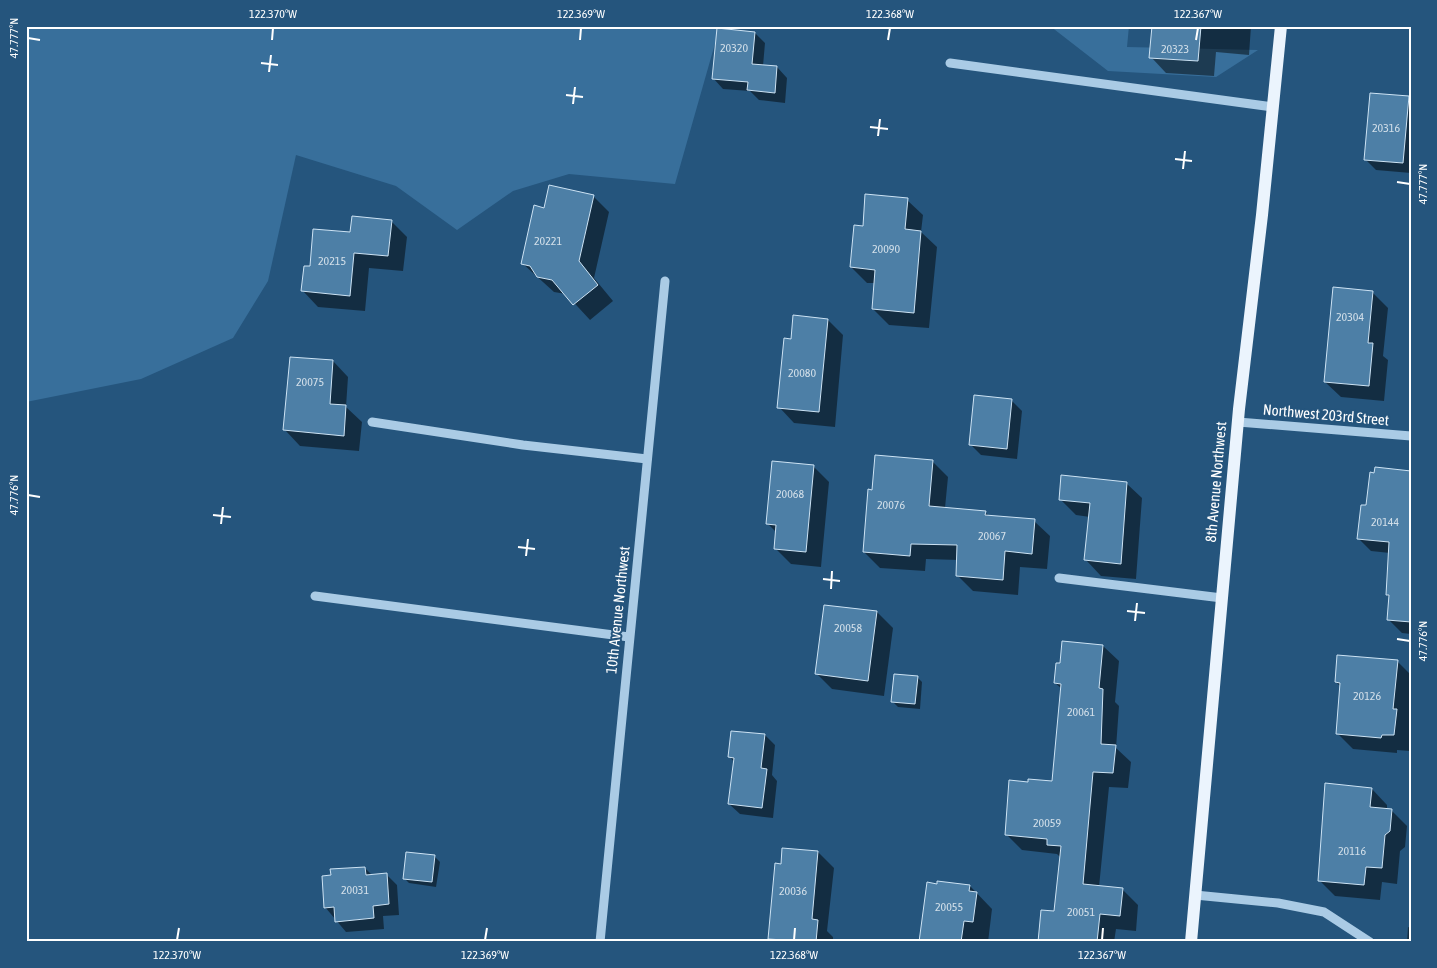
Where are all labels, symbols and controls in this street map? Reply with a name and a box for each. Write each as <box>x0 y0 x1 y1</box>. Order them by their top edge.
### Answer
text: 122.370°W <box>249 7 297 21</box>
text: 122.369°W <box>557 7 605 21</box>
text: 122.368°W <box>866 7 914 21</box>
text: 122.367°W <box>1174 7 1222 21</box>
text: 47.777°N <box>7 18 21 58</box>
house number: 20320 <box>720 41 748 55</box>
house number: 20323 <box>1161 42 1189 56</box>
house number: 20316 <box>1372 121 1400 135</box>
text: 47.777°N <box>1416 164 1430 204</box>
house number: 20221 <box>534 234 562 248</box>
house number: 20090 <box>872 242 900 256</box>
house number: 20215 <box>318 254 346 268</box>
house number: 20304 <box>1336 310 1364 324</box>
house number: 20080 <box>788 366 816 380</box>
house number: 20075 <box>296 375 324 389</box>
street label: Northwest 203rd Street <box>1262 401 1390 428</box>
street label: 8th Avenue Northwest <box>1202 421 1229 543</box>
text: 47.776°N <box>7 475 21 515</box>
house number: 20068 <box>776 487 804 501</box>
house number: 20076 <box>877 498 905 512</box>
house number: 20144 <box>1371 515 1399 529</box>
house number: 20067 <box>978 529 1006 543</box>
street label: 10th Avenue Northwest <box>602 545 633 675</box>
house number: 20058 <box>834 621 862 635</box>
text: 47.776°N <box>1416 621 1430 661</box>
house number: 20126 <box>1353 689 1381 703</box>
house number: 20061 <box>1067 705 1095 719</box>
house number: 20059 <box>1033 816 1061 830</box>
house number: 20116 <box>1338 844 1366 858</box>
house number: 20031 <box>341 883 369 897</box>
house number: 20036 <box>779 884 807 898</box>
house number: 20055 <box>935 900 963 914</box>
house number: 20051 <box>1067 905 1095 919</box>
text: 122.370°W <box>153 948 201 962</box>
text: 122.369°W <box>461 948 509 962</box>
text: 122.368°W <box>770 948 818 962</box>
text: 122.367°W <box>1078 948 1126 962</box>

